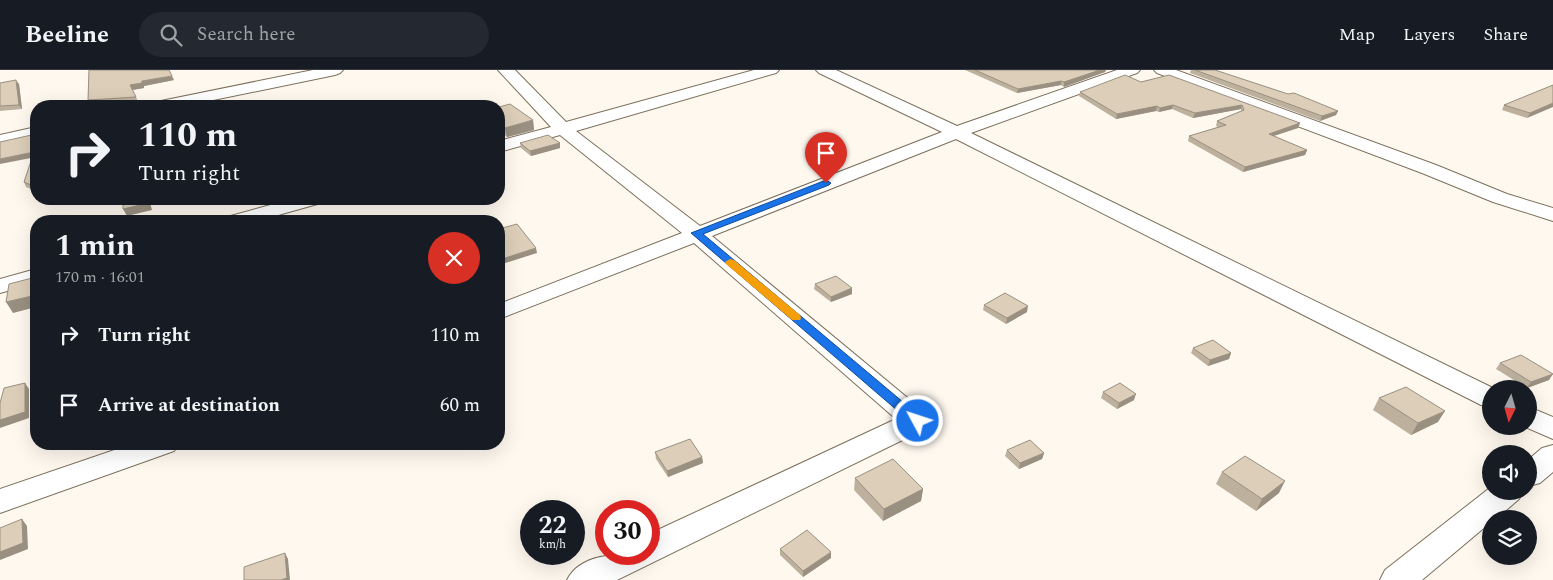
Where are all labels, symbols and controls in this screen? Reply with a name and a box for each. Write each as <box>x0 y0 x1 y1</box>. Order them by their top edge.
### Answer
search box <box>139 12 489 57</box>
text: Beeline <box>25 17 109 53</box>
text: Search here <box>197 20 295 49</box>
icon: search <box>157 21 185 49</box>
text: Map <box>1339 21 1375 48</box>
text: Layers <box>1403 21 1455 48</box>
text: Share <box>1483 21 1528 48</box>
text: 110 m <box>138 109 237 162</box>
icon: right <box>55 120 120 185</box>
pin <box>805 132 847 183</box>
icon: arrive <box>812 139 840 167</box>
text: Turn right <box>138 157 240 190</box>
text: 1 min <box>55 223 135 269</box>
button: close <box>428 232 480 284</box>
text: 170 m · 16:01 <box>55 265 145 289</box>
icon: right <box>55 321 83 349</box>
text: Turn right <box>98 321 191 350</box>
text: 110 m <box>430 321 480 350</box>
north arrow <box>1482 380 1538 435</box>
map controls <box>1482 380 1537 565</box>
icon: arrive <box>55 391 83 419</box>
text: Arrive at destination <box>98 391 280 420</box>
text: 60 m <box>440 391 480 420</box>
position arrow <box>891 394 943 446</box>
button: sound <box>1482 445 1537 500</box>
speed limit sign: 30 <box>595 500 660 565</box>
text: 22 <box>538 507 567 545</box>
button: layers <box>1482 510 1537 565</box>
text: km/h <box>539 535 566 554</box>

